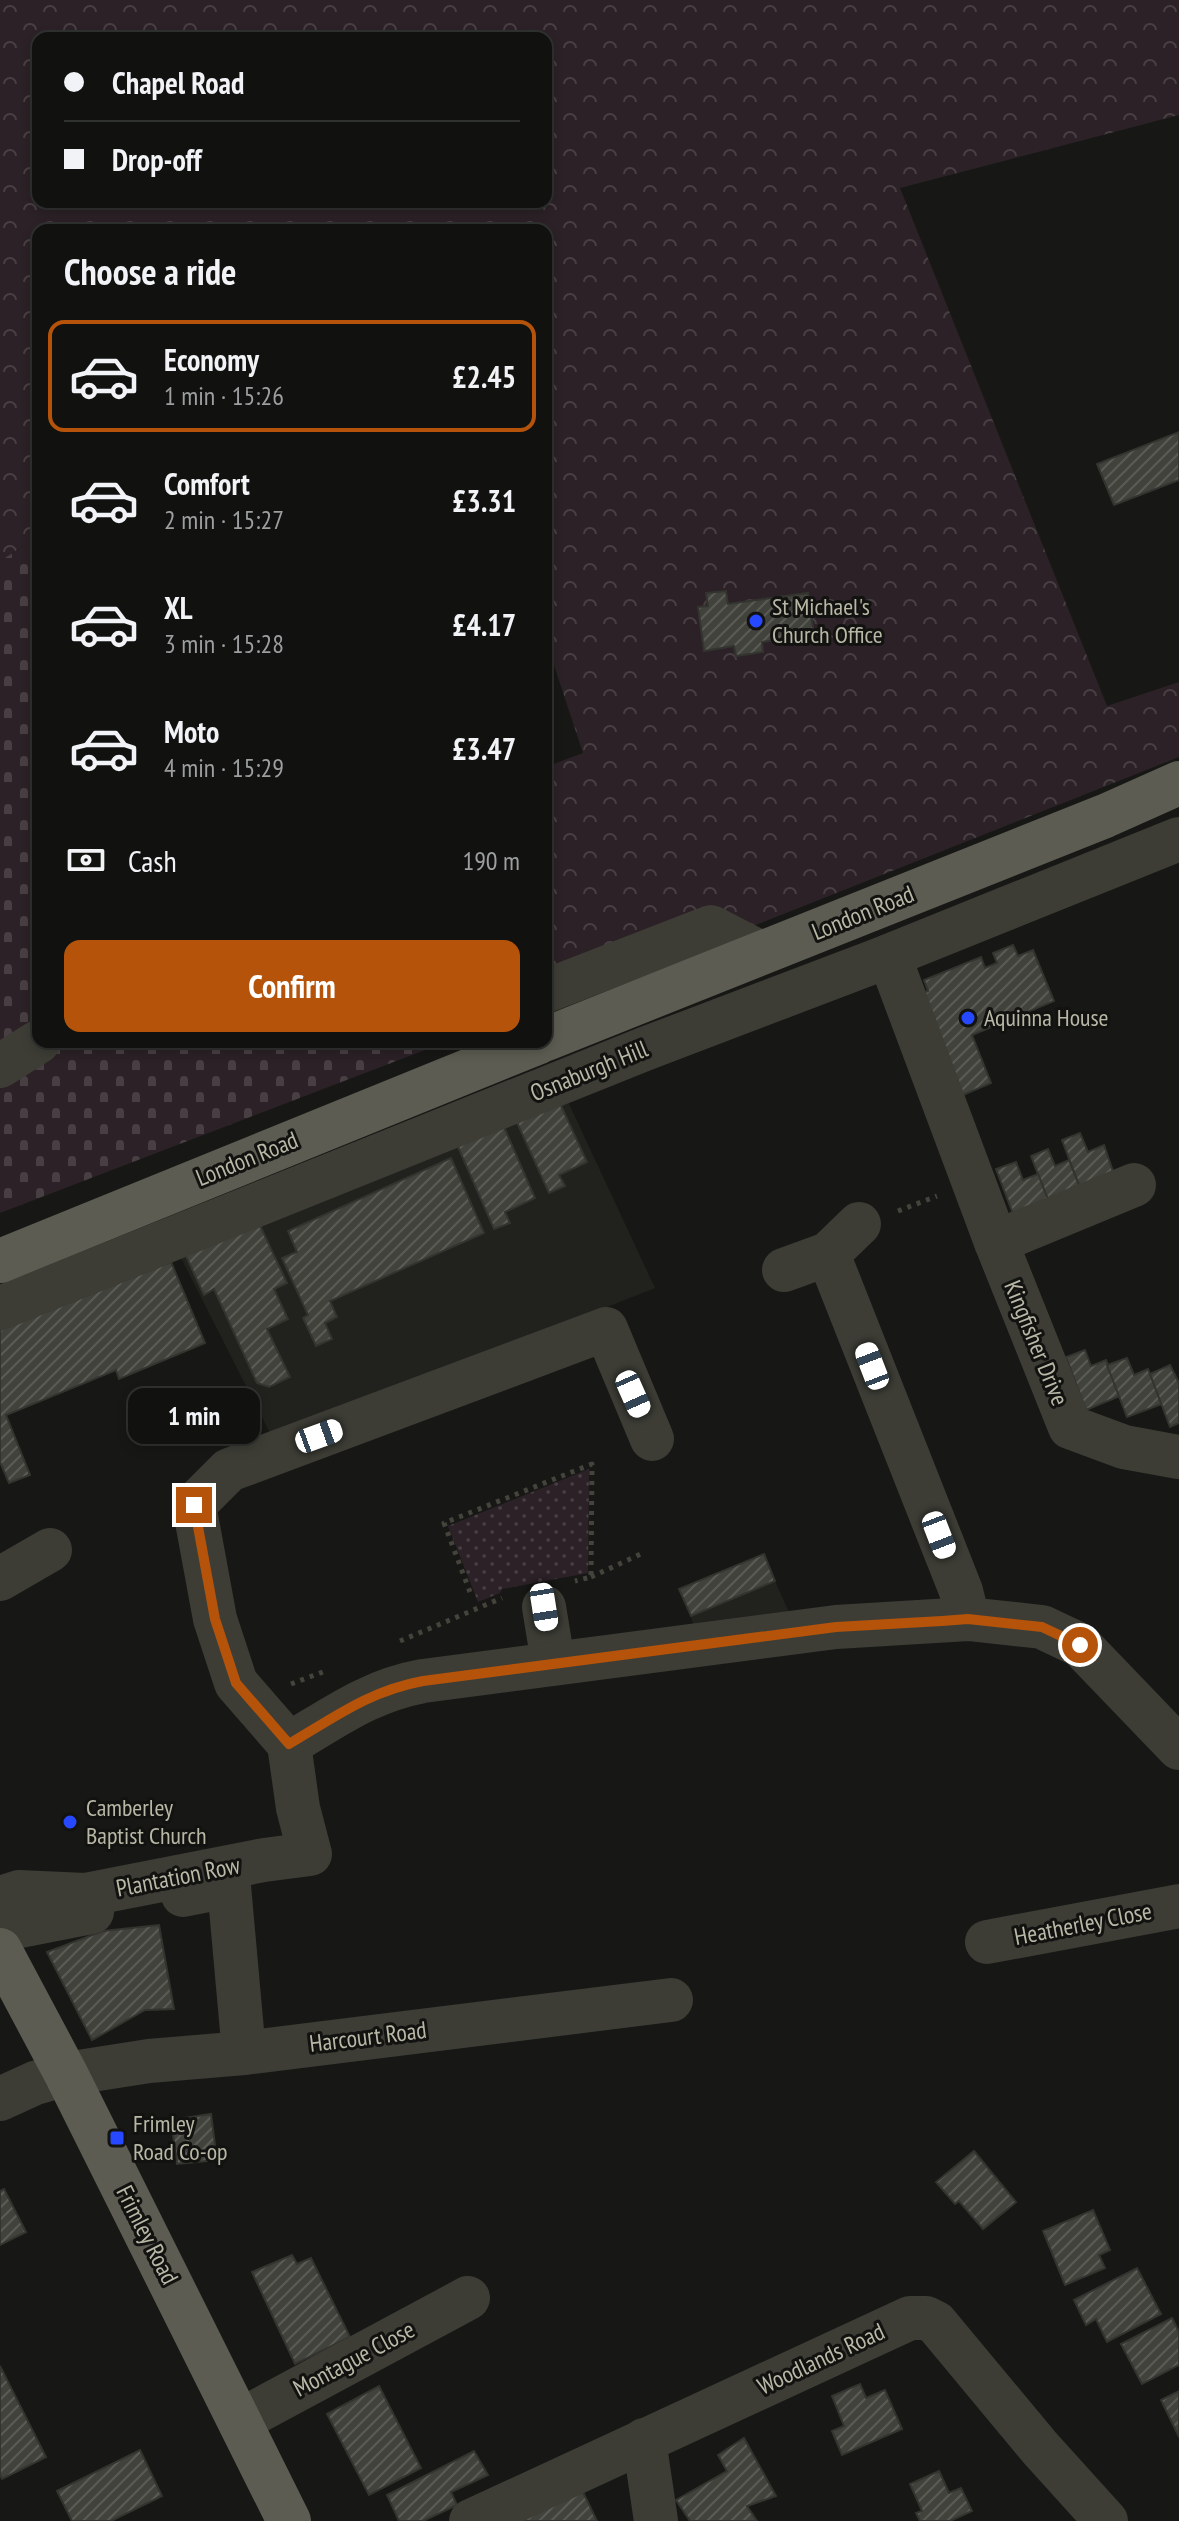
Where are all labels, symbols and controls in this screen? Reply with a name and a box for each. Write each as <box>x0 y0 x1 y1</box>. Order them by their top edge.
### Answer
text: Chapel Road <box>112 63 244 102</box>
text: Drop-off <box>112 140 202 179</box>
text: Choose a ride <box>64 248 236 295</box>
icon: car <box>68 340 140 412</box>
text: Economy <box>164 340 259 379</box>
text: £2.45 <box>452 357 516 396</box>
text: 1 min · 15:26 <box>164 379 284 412</box>
icon: car <box>68 464 140 536</box>
text: Comfort <box>164 464 250 503</box>
text: £3.31 <box>452 481 516 520</box>
text: 2 min · 15:27 <box>164 503 284 536</box>
icon: car <box>68 588 140 660</box>
text: XL <box>164 588 193 627</box>
place label: St Michael's Church Office <box>772 591 883 650</box>
text: £4.17 <box>452 605 516 644</box>
marker: St Michael's Church Office <box>747 612 765 630</box>
text: 3 min · 15:28 <box>164 627 284 660</box>
icon: car <box>68 712 140 784</box>
text: Moto <box>164 712 219 751</box>
text: £3.47 <box>452 729 516 768</box>
text: 4 min · 15:29 <box>164 751 284 784</box>
icon: cash <box>64 838 108 882</box>
text: Cash <box>128 841 177 880</box>
text: 190 m <box>462 844 520 877</box>
street label: London Road <box>807 878 918 947</box>
button: Confirm <box>64 940 520 1032</box>
place label: Aquinna House <box>984 1002 1109 1033</box>
marker: Aquinna House <box>959 1009 977 1027</box>
street label: Osnaburgh Hill <box>525 1033 653 1108</box>
street label: London Road <box>191 1124 302 1193</box>
street label: Kingfisher Drive <box>997 1276 1076 1410</box>
car <box>852 1339 892 1393</box>
car <box>612 1367 654 1421</box>
callout: 1 min <box>128 1389 260 1445</box>
text: 1 min <box>168 1399 220 1432</box>
car <box>292 1417 346 1455</box>
route end <box>176 1487 212 1523</box>
car <box>919 1508 959 1562</box>
car <box>528 1581 560 1633</box>
route start <box>1062 1627 1098 1663</box>
place label: Camberley Baptist Church <box>86 1792 207 1851</box>
marker: Camberley Baptist Church <box>61 1813 79 1831</box>
street label: Plantation Row <box>113 1849 243 1904</box>
street label: Heatherley Close <box>1011 1895 1154 1952</box>
street label: Harcourt Road <box>308 2014 428 2059</box>
place label: Frimley Road Co-op <box>133 2108 228 2167</box>
marker: Frimley Road Co-op <box>108 2129 126 2147</box>
street label: Frimley Road <box>109 2180 185 2289</box>
street label: Montague Close <box>288 2314 420 2404</box>
street label: Woodlands Road <box>752 2316 889 2401</box>

